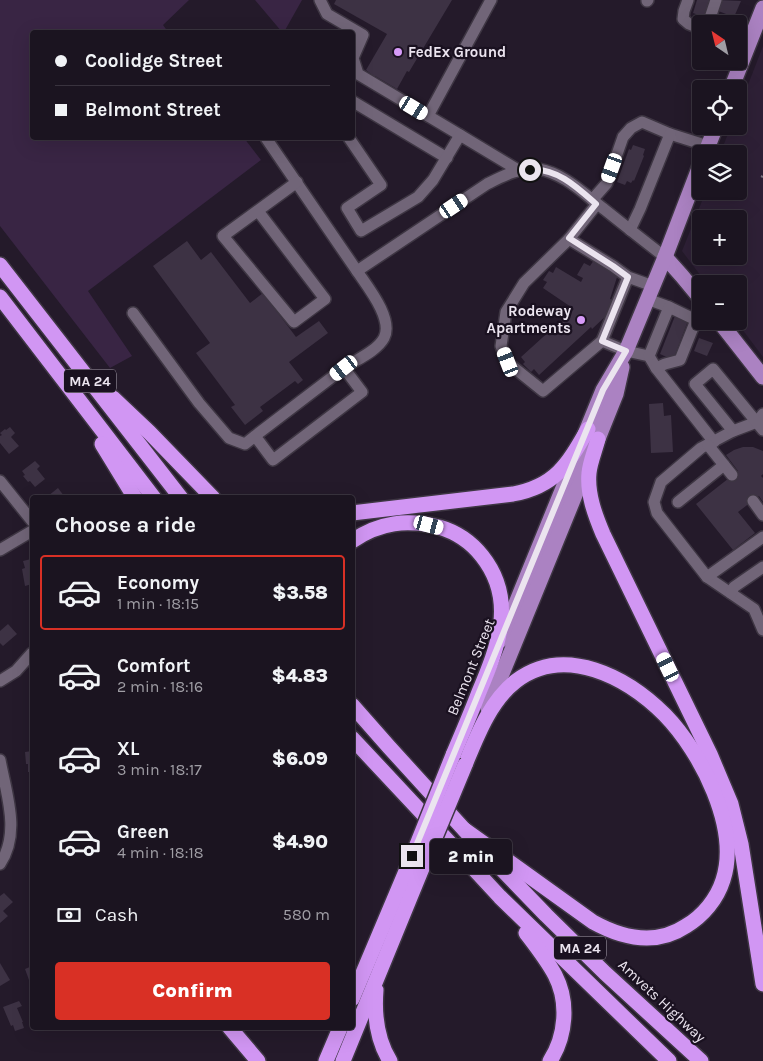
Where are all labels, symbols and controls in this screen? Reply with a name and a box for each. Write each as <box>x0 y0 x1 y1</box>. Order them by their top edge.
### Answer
north arrow <box>692 15 748 70</box>
map controls <box>692 15 747 330</box>
place label: FedEx Ground <box>408 43 506 61</box>
marker: FedEx Ground <box>392 46 404 58</box>
text: Coolidge Street <box>85 50 223 72</box>
button: locate <box>692 80 747 135</box>
car <box>397 94 430 122</box>
text: Belmont Street <box>85 99 221 121</box>
button: layers <box>692 145 747 200</box>
car <box>599 151 624 185</box>
route start <box>519 159 541 181</box>
car <box>437 191 470 221</box>
button: + <box>692 210 747 265</box>
button: − <box>692 275 747 330</box>
place label: Rodeway Apartments <box>487 302 571 337</box>
marker: Rodeway Apartments <box>575 314 587 326</box>
car <box>495 345 520 379</box>
car <box>327 353 360 383</box>
road number: MA 24 <box>64 370 116 392</box>
text: Choose a ride <box>55 512 196 538</box>
car <box>412 514 445 536</box>
icon: car <box>57 570 102 615</box>
text: Economy <box>117 572 199 594</box>
text: $3.58 <box>272 582 328 604</box>
text: 1 min · 18:15 <box>117 594 199 613</box>
street label: Belmont Street <box>443 616 499 718</box>
car <box>654 650 681 684</box>
icon: car <box>57 653 102 698</box>
text: Comfort <box>117 655 191 677</box>
text: $4.83 <box>272 665 328 687</box>
text: 2 min · 18:16 <box>117 677 203 696</box>
icon: car <box>57 736 102 781</box>
text: XL <box>117 738 139 760</box>
text: $6.09 <box>272 748 328 770</box>
text: 3 min · 18:17 <box>117 760 202 779</box>
icon: car <box>57 819 102 864</box>
text: Green <box>117 821 169 843</box>
text: $4.90 <box>272 831 328 853</box>
callout: 2 min <box>430 838 512 874</box>
text: 4 min · 18:18 <box>117 843 204 862</box>
route end <box>401 845 423 867</box>
text: 2 min <box>448 847 494 866</box>
icon: cash <box>55 901 83 929</box>
text: Cash <box>95 904 139 926</box>
text: 580 m <box>283 905 330 924</box>
road number: MA 24 <box>554 936 606 960</box>
street label: Amvets Highway <box>615 956 710 1046</box>
button: Confirm <box>55 962 330 1020</box>

